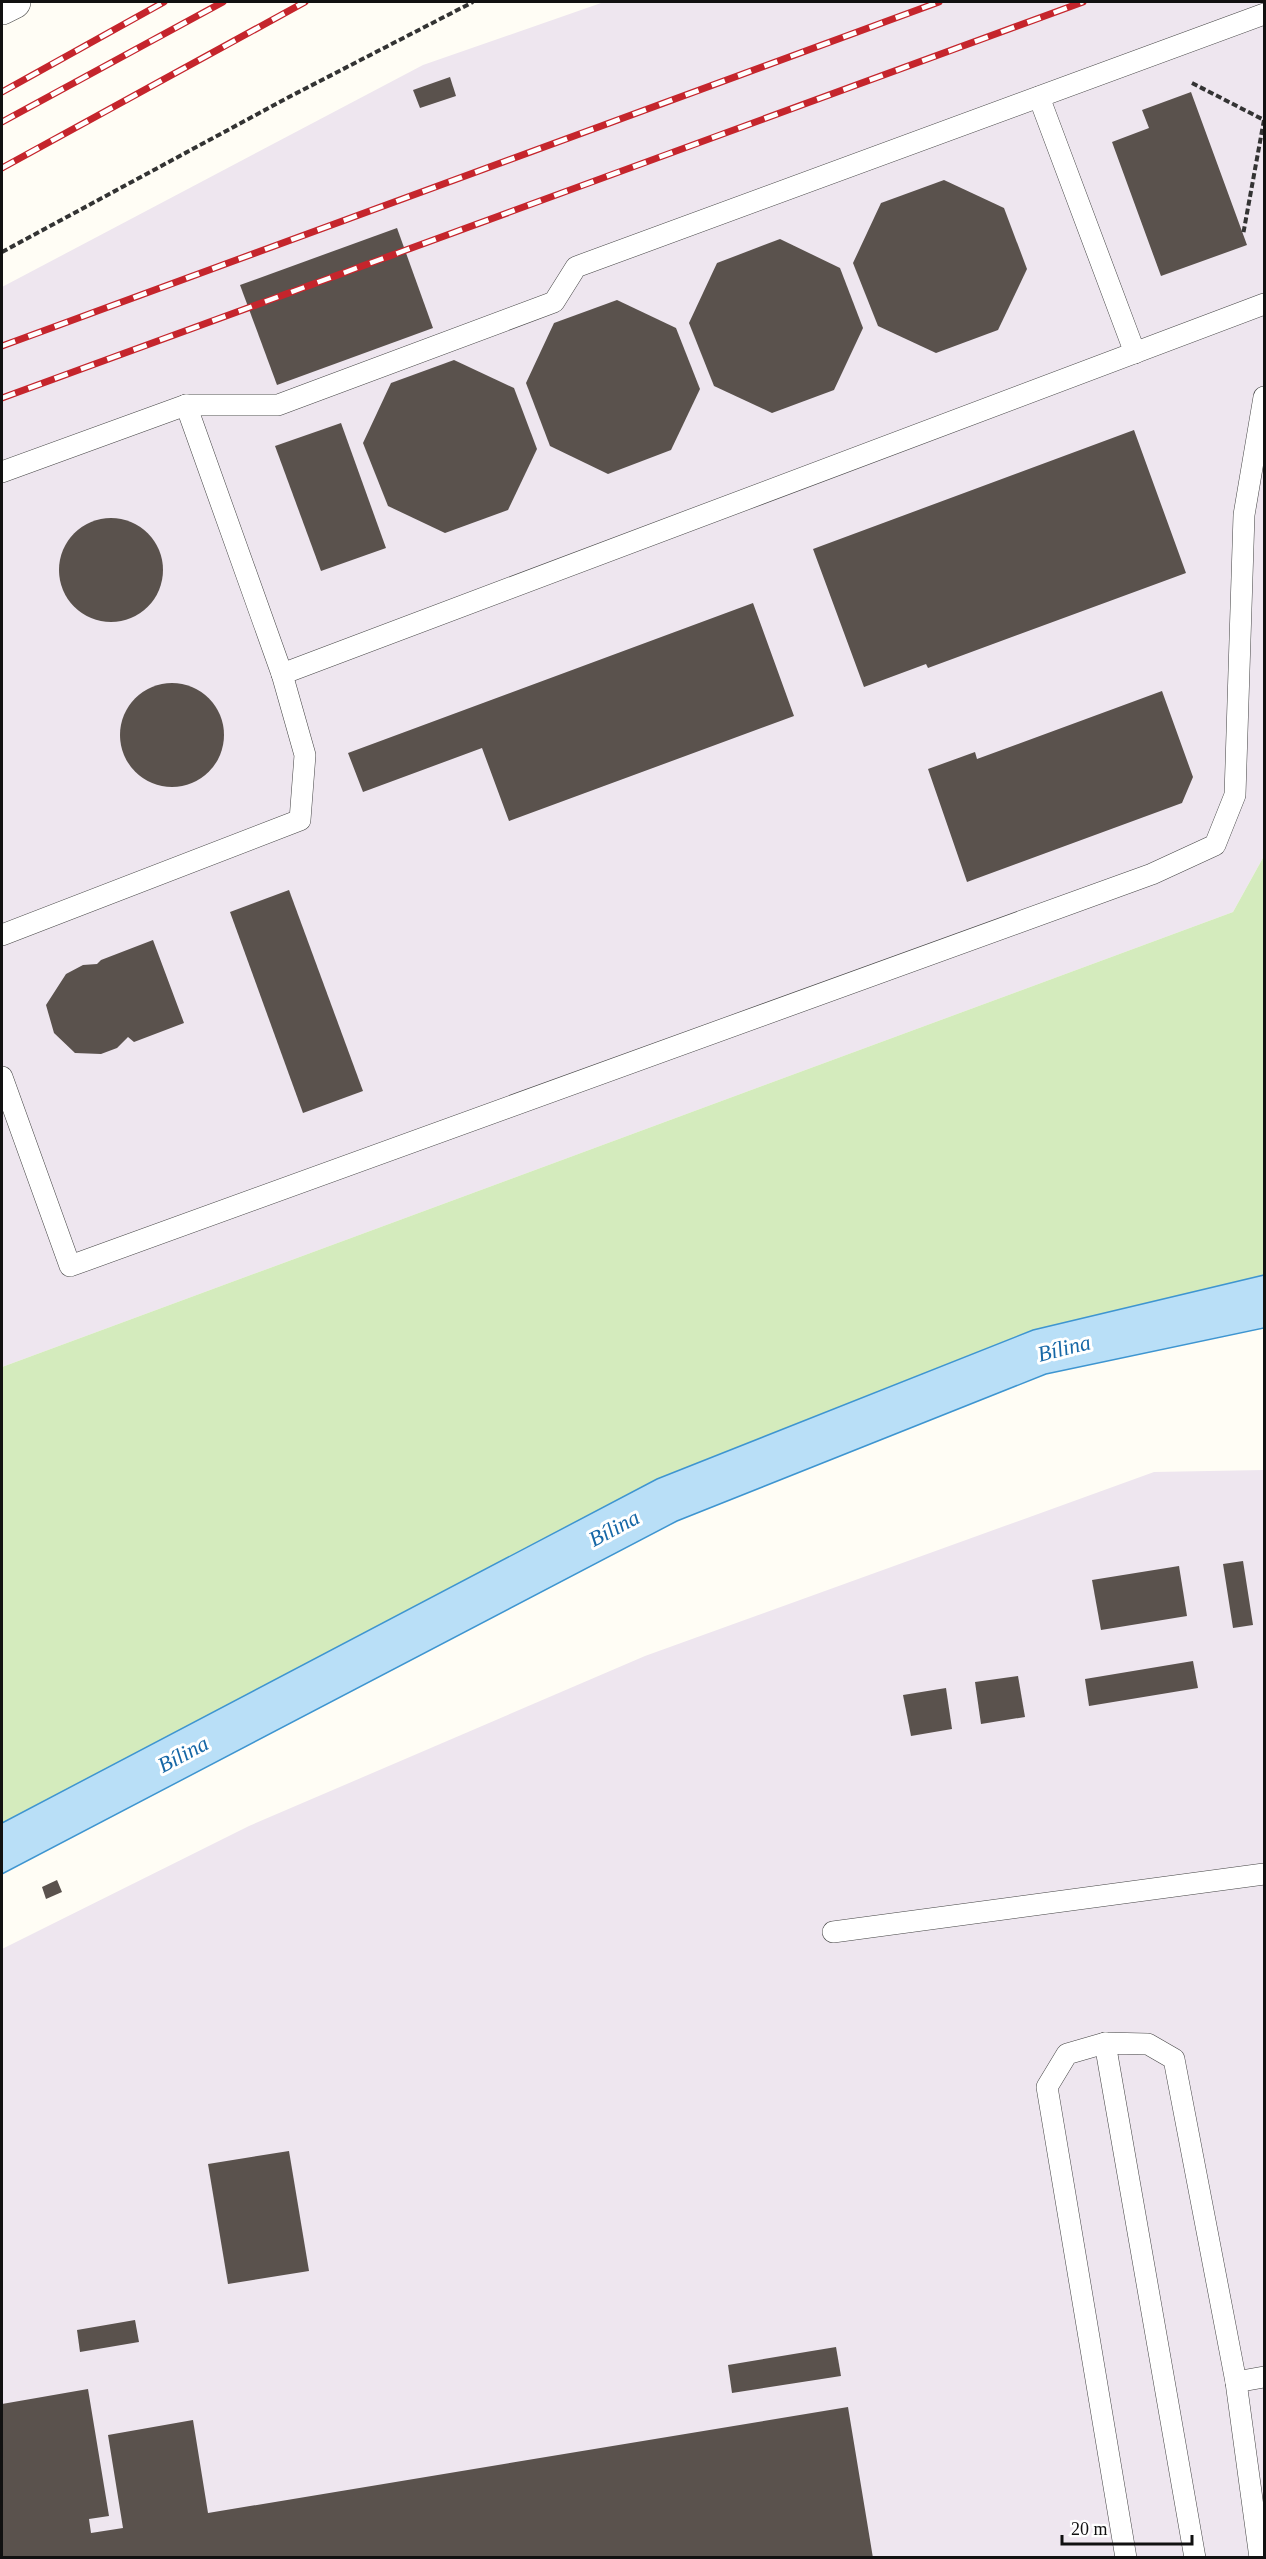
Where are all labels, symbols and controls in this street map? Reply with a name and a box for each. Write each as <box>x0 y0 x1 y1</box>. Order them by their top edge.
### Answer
water label: Bílina <box>1035 1329 1093 1367</box>
water label: Bílina <box>584 1504 644 1552</box>
water label: Bílina <box>153 1730 213 1778</box>
scale bar <box>1062 2508 1192 2546</box>
text: 20 m <box>1071 2519 1108 2539</box>

